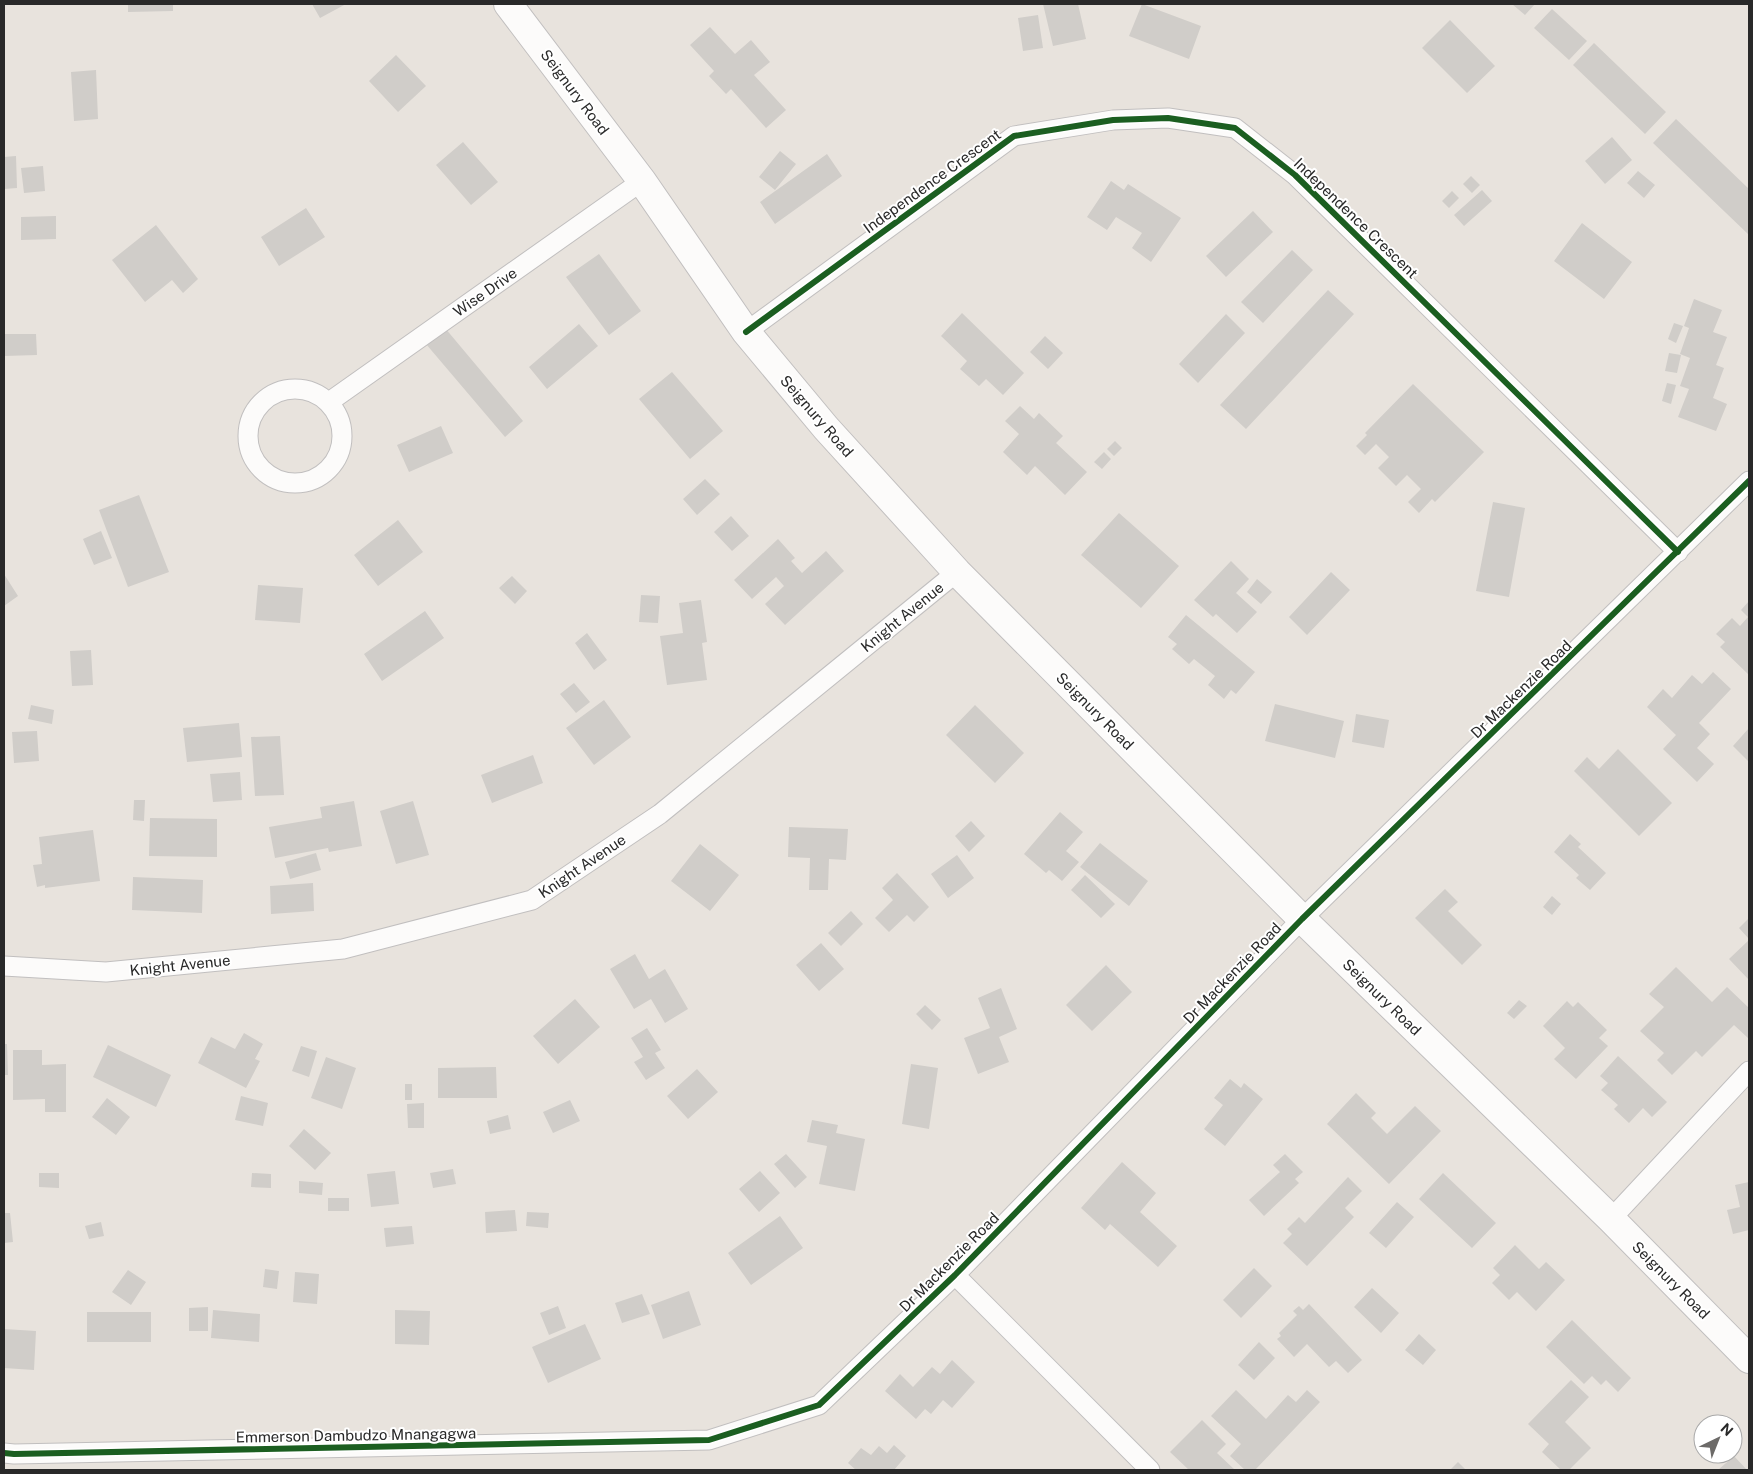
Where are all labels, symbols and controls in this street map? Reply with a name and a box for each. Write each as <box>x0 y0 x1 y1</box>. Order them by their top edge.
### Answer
street label: Seignury Road <box>537 46 613 138</box>
street label: Independence Crescent <box>860 125 1004 237</box>
street label: Independence Crescent <box>1291 154 1422 282</box>
street label: Wise Drive <box>450 264 520 320</box>
street label: Seignury Road <box>777 372 857 460</box>
street label: Knight Avenue <box>857 579 947 655</box>
street label: Dr Mackenzie Road <box>1467 637 1575 741</box>
street label: Seignury Road <box>1053 669 1137 753</box>
street label: Knight Avenue <box>535 831 629 901</box>
street label: Dr Mackenzie Road <box>1180 919 1284 1027</box>
street label: Knight Avenue <box>129 951 231 979</box>
street label: Seignury Road <box>1339 955 1425 1039</box>
street label: Dr Mackenzie Road <box>896 1209 1002 1315</box>
street label: Seignury Road <box>1629 1238 1713 1322</box>
north arrow <box>1693 1414 1743 1464</box>
text: N <box>1717 1420 1736 1439</box>
street label: Emmerson Dambudzo Mnangagwa <box>236 1424 476 1446</box>

